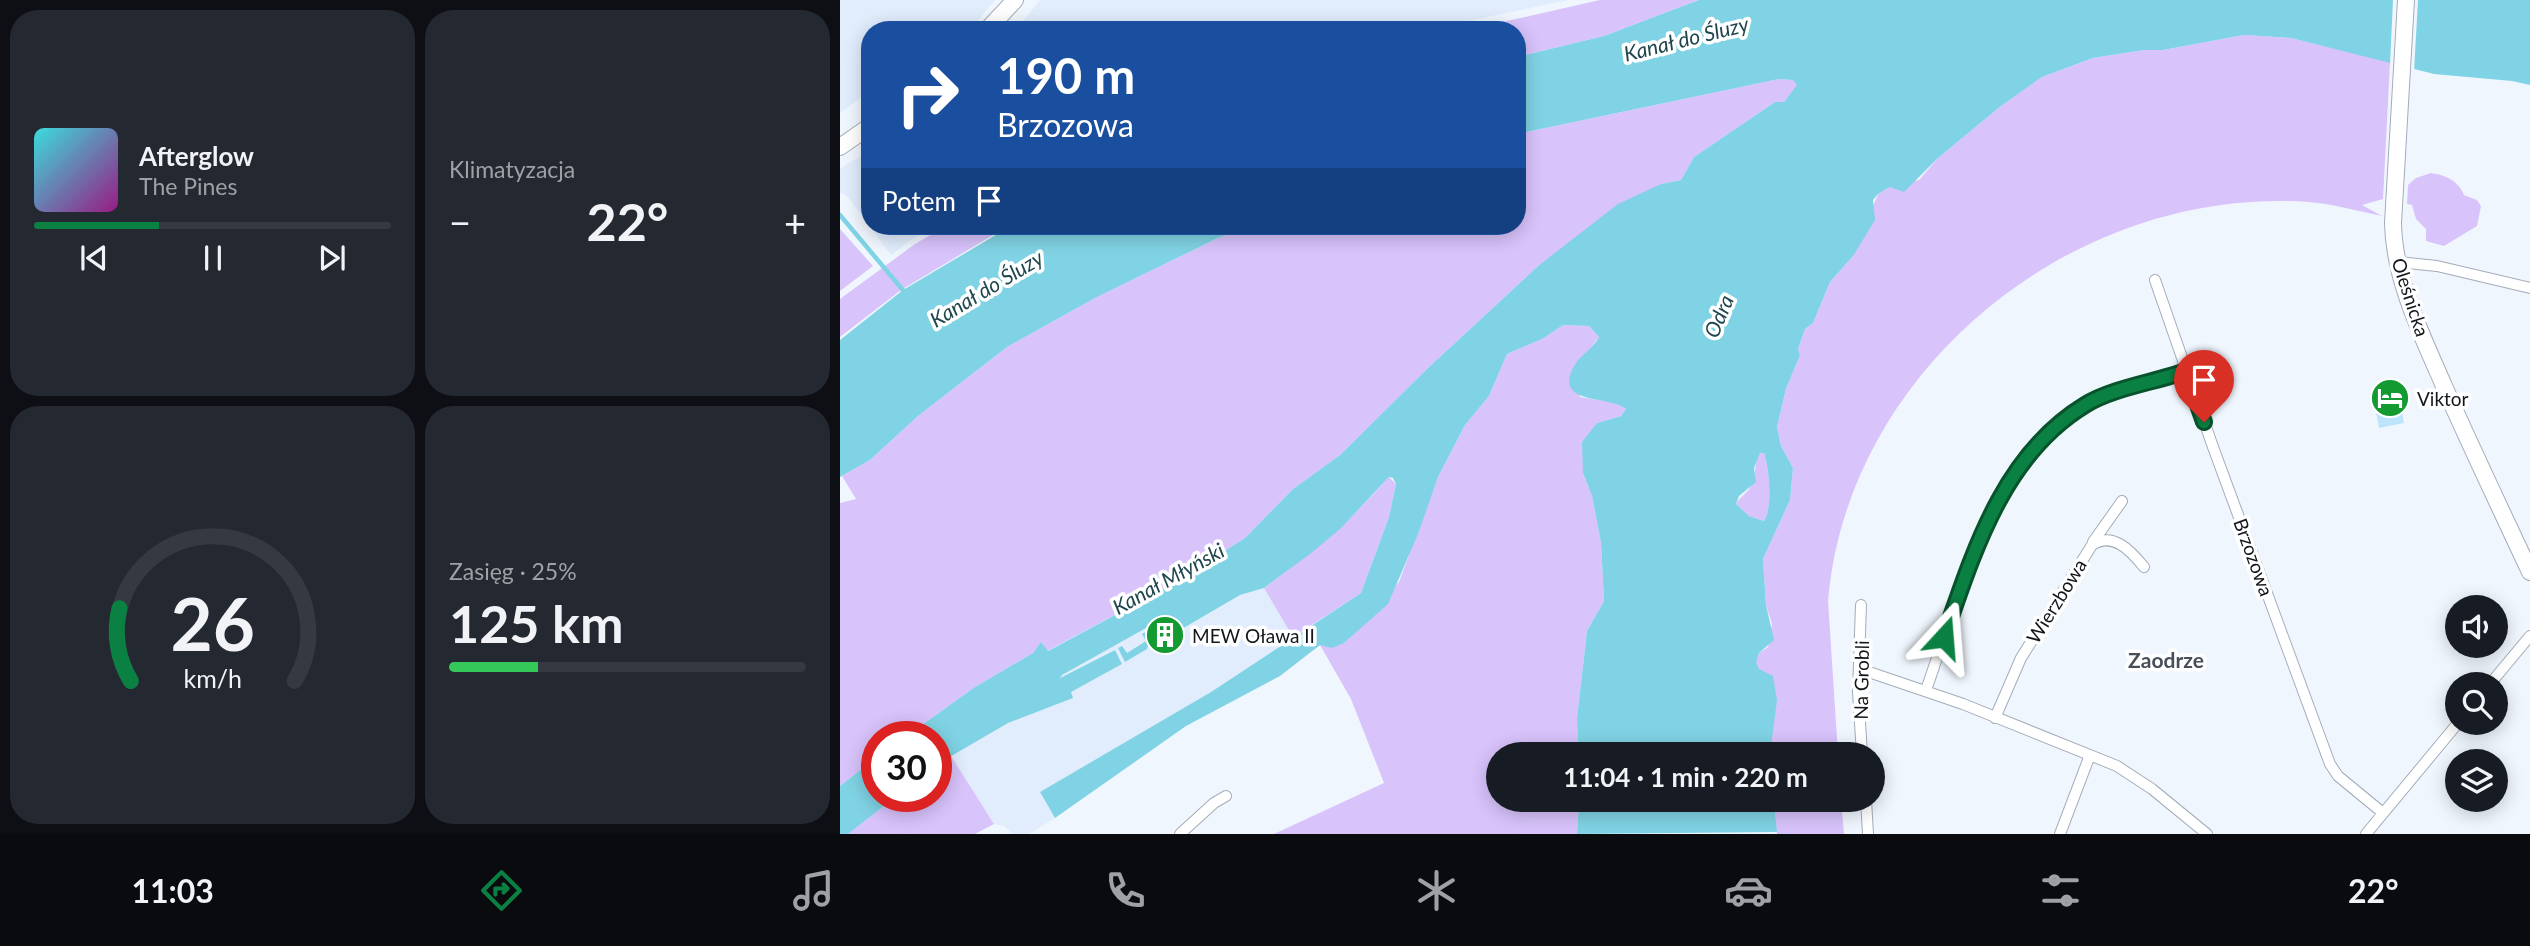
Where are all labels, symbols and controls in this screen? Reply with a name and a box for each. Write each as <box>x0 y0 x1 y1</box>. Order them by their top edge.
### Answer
water label: Kanał do Śluzy <box>1621 10 1752 66</box>
text: 190 m <box>997 46 1135 104</box>
icon: right <box>882 49 973 140</box>
text: Brzozowa <box>997 105 1134 144</box>
text: Afterglow <box>139 140 254 172</box>
text: Klimatyzacja <box>449 155 575 183</box>
text: The Pines <box>139 172 237 200</box>
icon: arrive <box>970 182 1008 220</box>
text: Potem <box>882 185 956 217</box>
text: 22° <box>587 190 668 252</box>
text: − <box>449 199 471 245</box>
text: + <box>784 199 806 245</box>
icon: previous <box>75 239 113 277</box>
icon: pause <box>194 239 232 277</box>
icon: next <box>313 239 351 277</box>
water label: Kanał do Śluzy <box>925 244 1048 332</box>
street label: Oleśnicka <box>2388 255 2434 339</box>
water label: Odra <box>1698 291 1738 341</box>
pin <box>2174 350 2234 422</box>
icon: arrive <box>2185 361 2223 399</box>
hotel icon: Viktor <box>2369 377 2411 419</box>
place label: Viktor <box>2417 387 2469 410</box>
street label: Brzozowa <box>2229 515 2279 599</box>
water label: Kanał Młyński <box>1108 537 1228 619</box>
street label: Wierzbowa <box>2021 555 2091 647</box>
text: Zasięg · 25% <box>449 557 577 585</box>
text: 26 <box>170 579 255 667</box>
text: 125 km <box>449 592 623 654</box>
map controls <box>2445 595 2508 812</box>
button: sound <box>2445 595 2508 658</box>
position arrow <box>1907 600 1981 674</box>
building icon: MEW Oława II <box>1144 614 1186 656</box>
place label: MEW Oława II <box>1192 624 1315 647</box>
street label: Na Grobli <box>1849 640 1873 720</box>
district label: Zaodrze <box>2128 647 2204 672</box>
text: km/h <box>183 663 242 693</box>
button: search <box>2445 672 2508 735</box>
speed limit sign: 30 <box>861 721 952 812</box>
button: layers <box>2445 749 2508 812</box>
text: 11:04 · 1 min · 220 m <box>1563 761 1808 793</box>
icon: directions <box>477 866 526 915</box>
icon: music <box>789 866 838 915</box>
icon: phone <box>1101 866 1150 915</box>
icon: climate <box>1412 866 1461 915</box>
icon: car <box>1724 866 1773 915</box>
icon: filters <box>2036 866 2085 915</box>
text: 11:03 <box>131 871 214 910</box>
text: 22° <box>2348 871 2398 910</box>

